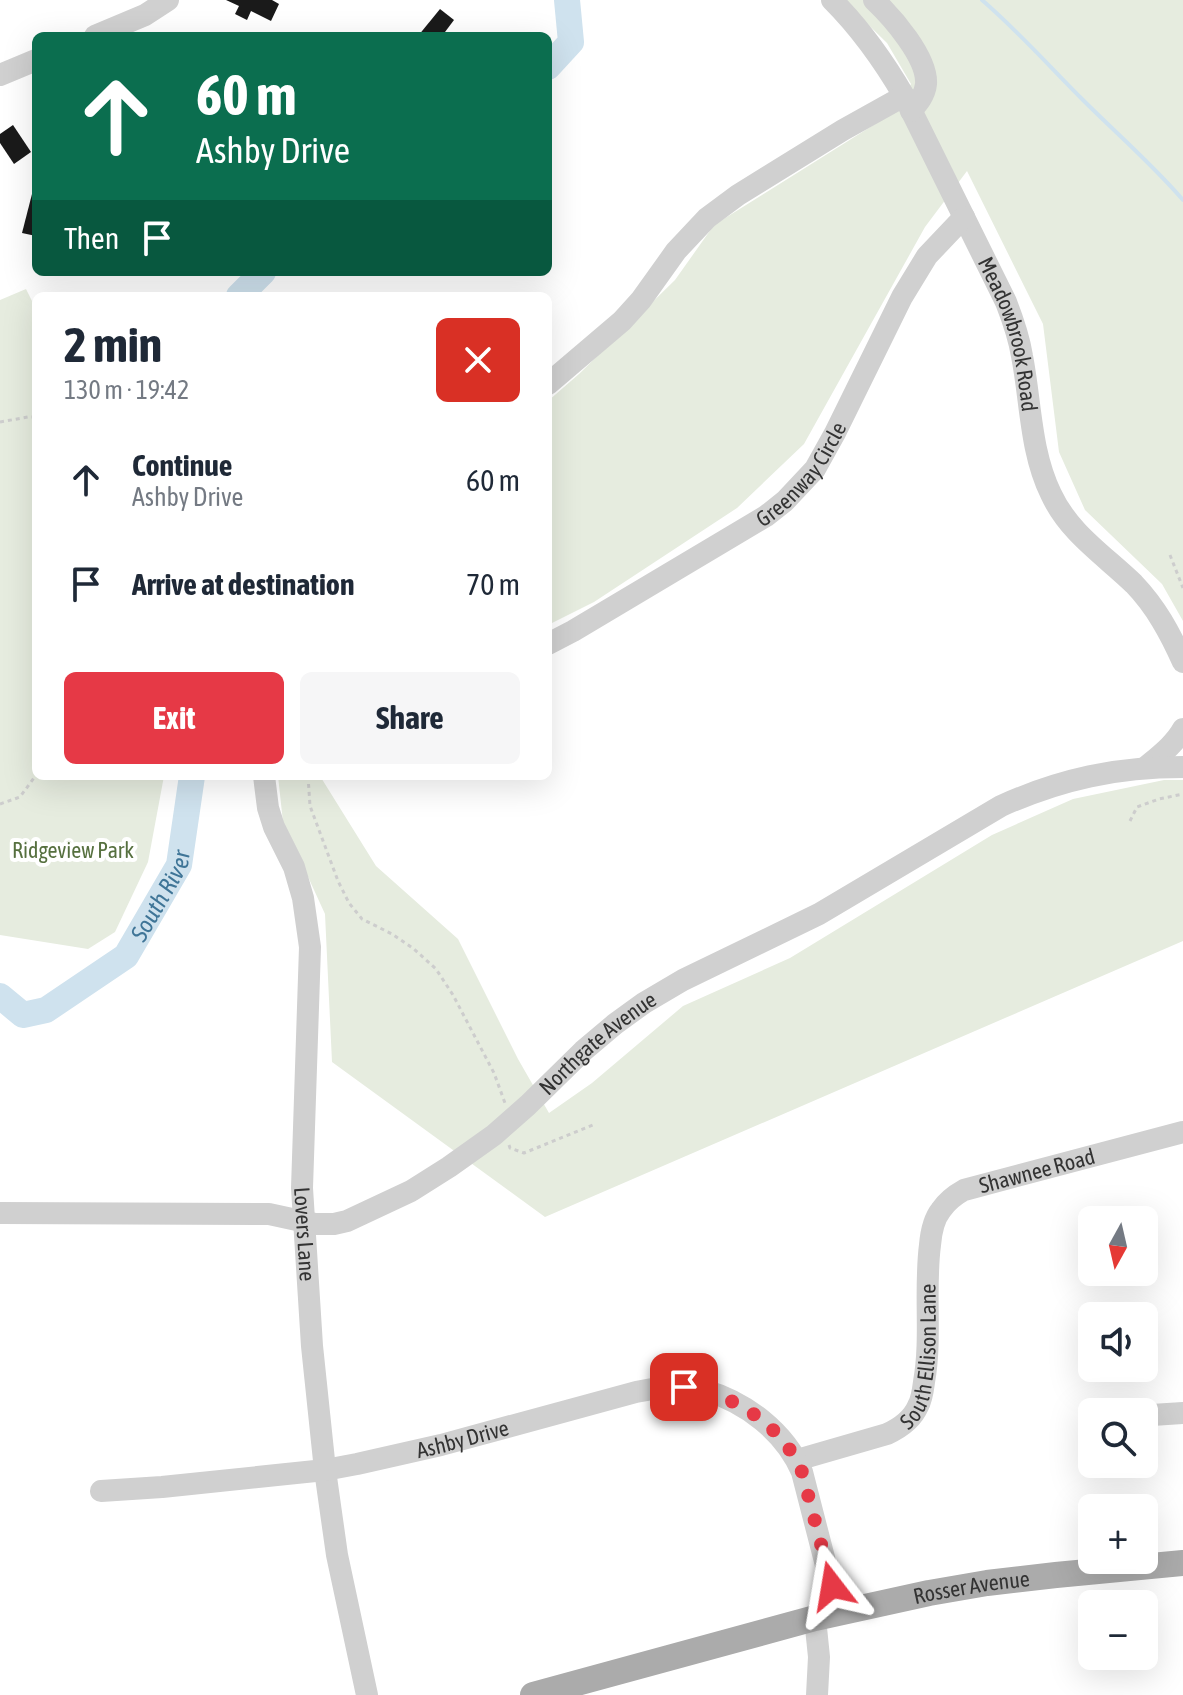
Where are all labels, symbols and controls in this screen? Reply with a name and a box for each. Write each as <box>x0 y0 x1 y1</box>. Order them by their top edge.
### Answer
text: 60 m <box>196 63 297 127</box>
icon: ahead <box>64 64 168 168</box>
text: Ashby Drive <box>196 129 350 171</box>
icon: arrive <box>135 216 179 260</box>
text: Then <box>64 221 119 255</box>
street label: Meadowbrook Road <box>973 253 1043 413</box>
text: 2 min <box>64 317 162 372</box>
button: close <box>436 318 520 402</box>
text: 130 m · 19:42 <box>64 375 189 405</box>
street label: Greenway Circle <box>751 418 851 532</box>
text: Continue <box>132 448 232 482</box>
icon: ahead <box>64 458 108 502</box>
text: 60 m <box>466 463 520 497</box>
text: Ashby Drive <box>132 482 243 512</box>
icon: arrive <box>64 562 108 606</box>
text: Arrive at destination <box>132 567 354 601</box>
text: 70 m <box>466 567 520 601</box>
button: Exit <box>64 672 284 764</box>
button: Share <box>300 672 520 764</box>
park label: Ridgeview Park <box>12 837 134 863</box>
water label: South River <box>124 847 195 946</box>
street label: Northgate Avenue <box>533 986 661 1100</box>
street label: Shawnee Road <box>976 1143 1098 1198</box>
street label: Lovers Lane <box>289 1186 321 1282</box>
north arrow <box>1078 1206 1158 1286</box>
map controls <box>1078 1206 1158 1670</box>
street label: South Ellison Lane <box>894 1284 941 1435</box>
button: sound <box>1078 1302 1158 1382</box>
pin <box>650 1353 718 1421</box>
icon: arrive <box>662 1365 706 1409</box>
button: search <box>1078 1398 1158 1478</box>
street label: Ashby Drive <box>414 1414 511 1463</box>
button: + <box>1078 1494 1158 1574</box>
position arrow <box>790 1544 874 1628</box>
street label: Rosser Avenue <box>911 1565 1031 1609</box>
button: − <box>1078 1590 1158 1670</box>

